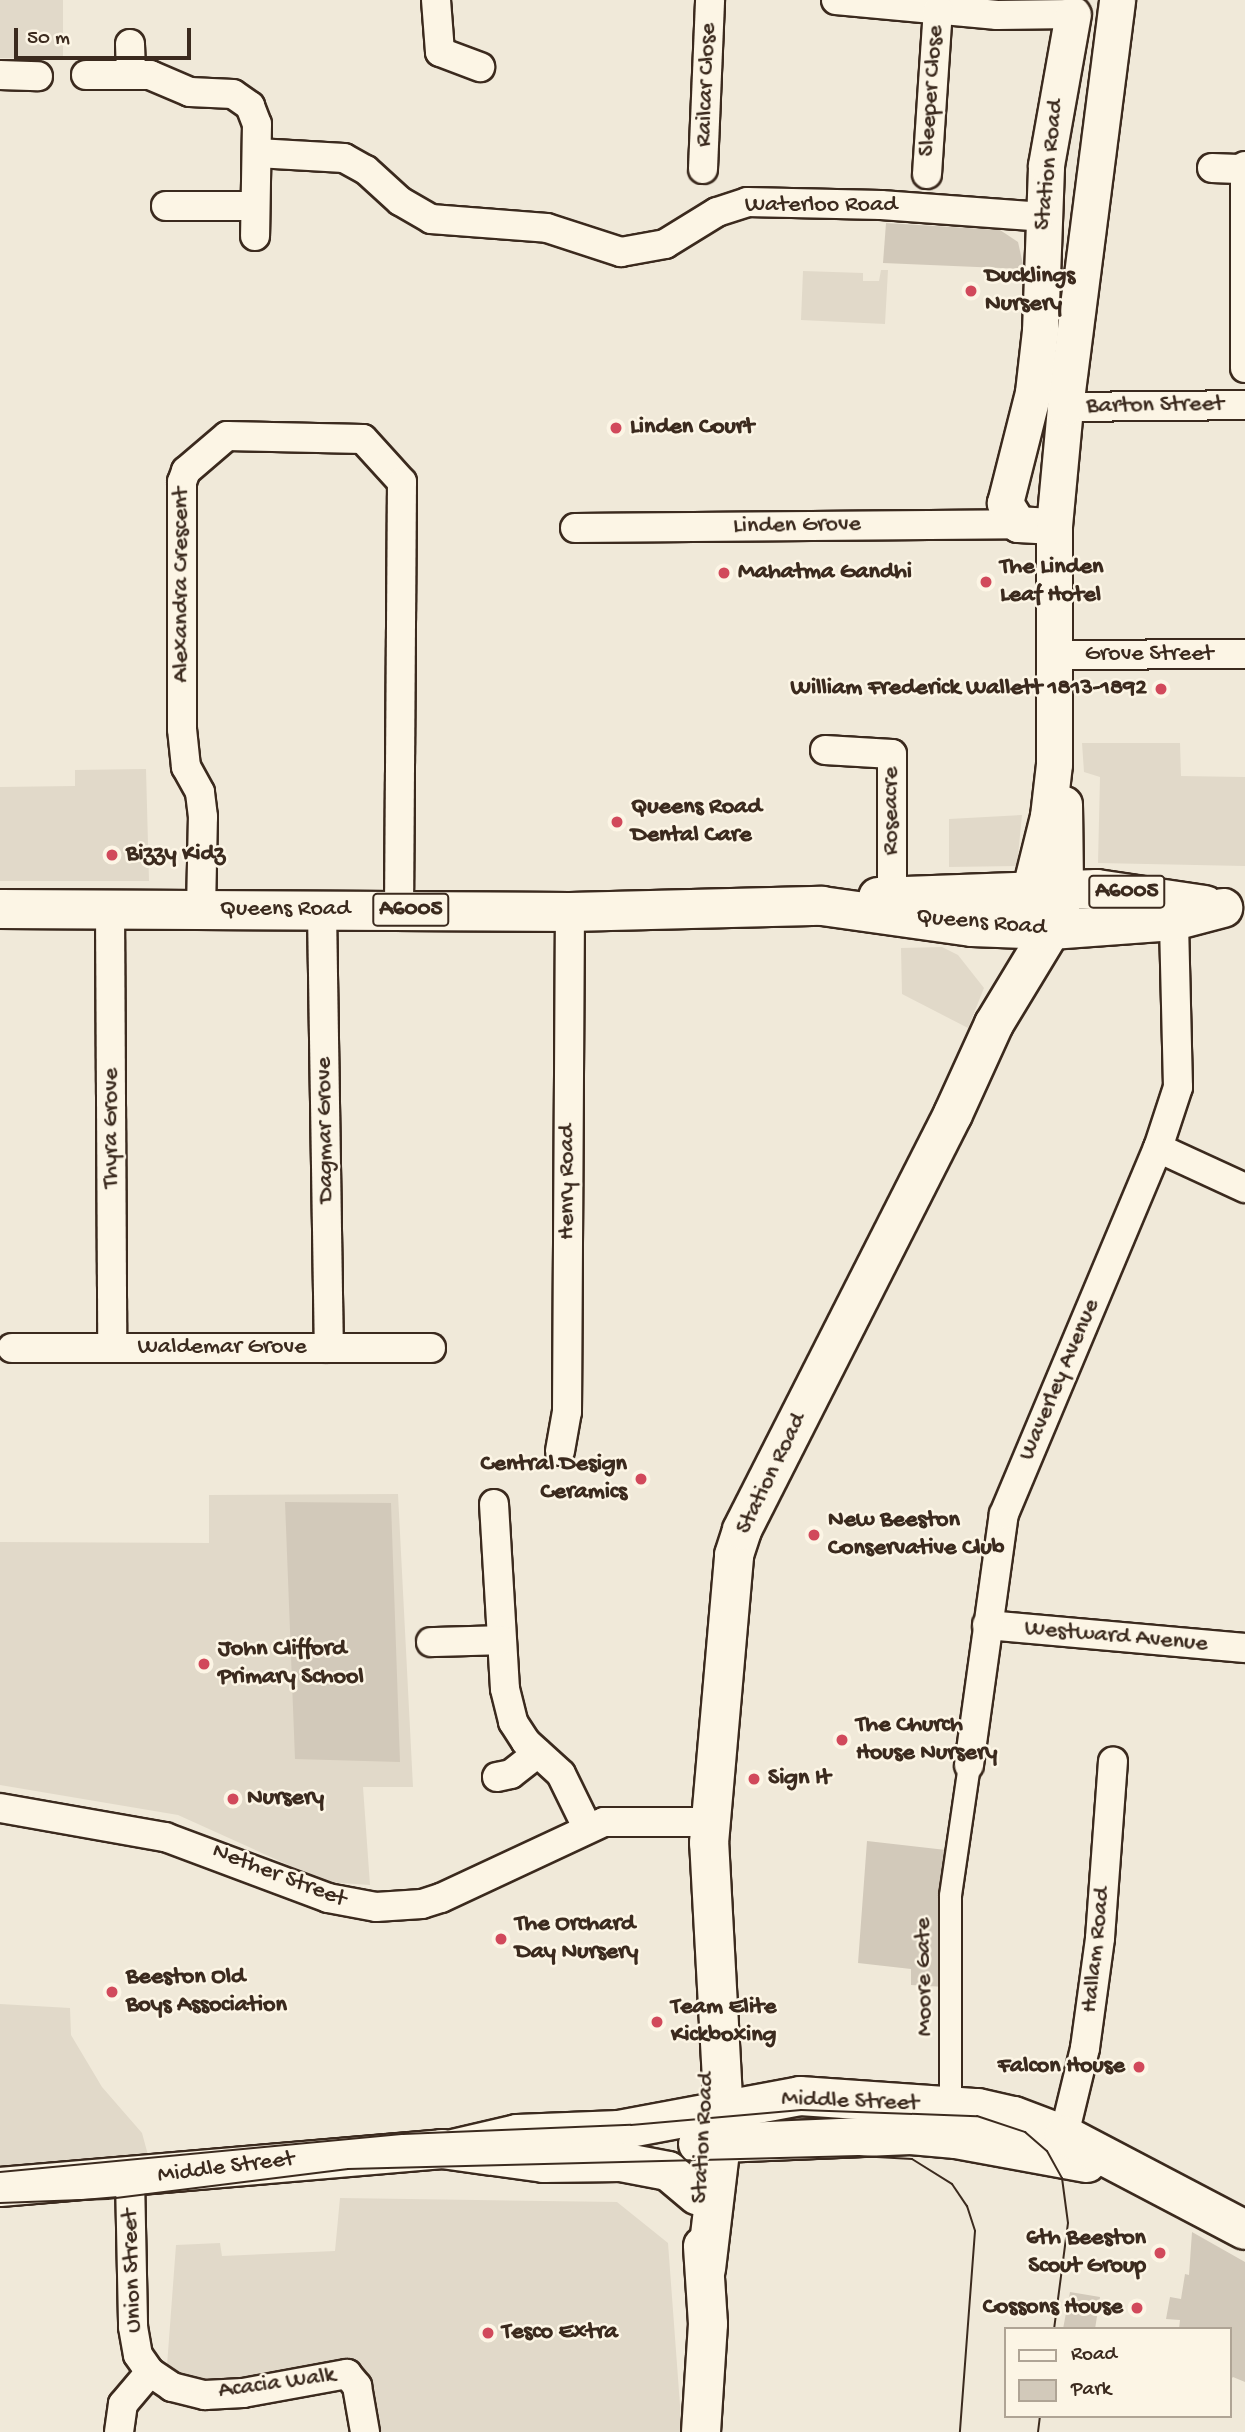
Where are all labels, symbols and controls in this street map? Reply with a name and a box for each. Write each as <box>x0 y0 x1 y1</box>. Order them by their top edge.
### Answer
scale bar <box>18 14 194 58</box>
street label: Railcar Close <box>690 23 724 147</box>
street label: Sleeper Close <box>913 24 951 158</box>
text: 50 m <box>27 27 70 52</box>
street label: Station Road <box>1029 98 1071 232</box>
street label: Waterloo Road <box>745 192 897 220</box>
place label: Ducklings Nursery <box>985 263 1075 319</box>
marker: Ducklings Nursery <box>963 283 979 299</box>
street label: Barton Street <box>1086 390 1224 422</box>
place label: Linden Court <box>630 414 754 442</box>
marker: Linden Court <box>608 420 624 436</box>
street label: Alexandra Crescent <box>168 487 196 683</box>
street label: Linden Grove <box>733 510 861 542</box>
place label: The Linden Leaf Hotel <box>1000 554 1103 610</box>
place label: Mahatma Gandhi <box>738 559 912 587</box>
marker: Mahatma Gandhi <box>716 565 732 581</box>
marker: The Linden Leaf Hotel <box>978 574 994 590</box>
street label: Grove Street <box>1085 641 1213 669</box>
place label: William Frederick Wallett 1813-1892 <box>791 675 1147 703</box>
marker: William Frederick Wallett 1813-1892 <box>1153 681 1169 697</box>
street label: Roseacre <box>878 767 906 855</box>
place label: Queens Road Dental Care <box>631 794 762 850</box>
marker: Queens Road Dental Care <box>609 814 625 830</box>
place label: Bizzy Kidz <box>126 841 225 869</box>
marker: Bizzy Kidz <box>104 847 120 863</box>
road number: A6005 <box>1087 872 1167 912</box>
road number: A6005 <box>371 890 451 930</box>
street label: Queens Road <box>220 896 350 924</box>
street label: Queens Road <box>915 903 1047 943</box>
street label: Dagmar Grove <box>310 1057 342 1203</box>
street label: Thyra Grove <box>98 1068 126 1188</box>
street label: Henry Road <box>554 1124 582 1240</box>
street label: Waverley Avenue <box>1013 1295 1107 1465</box>
street label: Waldemar Grove <box>137 1334 307 1362</box>
street label: Station Road <box>730 1409 814 1539</box>
place label: Central Design Ceramics <box>480 1451 627 1507</box>
marker: Central Design Ceramics <box>633 1471 649 1487</box>
place label: New Beeston Conservative Club <box>828 1507 1004 1563</box>
marker: New Beeston Conservative Club <box>806 1527 822 1543</box>
street label: Westward Avenue <box>1023 1615 1209 1659</box>
place label: John Clifford Primary School <box>218 1636 364 1692</box>
marker: John Clifford Primary School <box>196 1656 212 1672</box>
place label: The Church House Nursery <box>856 1712 997 1768</box>
marker: The Church House Nursery <box>834 1732 850 1748</box>
place label: Sign It <box>768 1765 831 1793</box>
marker: Sign It <box>746 1771 762 1787</box>
place label: Nursery <box>247 1785 324 1813</box>
marker: Nursery <box>225 1791 241 1807</box>
street label: Nether Street <box>208 1837 350 1915</box>
street label: Hallam Road <box>1076 1886 1118 2014</box>
place label: The Orchard Day Nursery <box>515 1911 638 1967</box>
street label: Moore Gate <box>910 1917 940 2037</box>
marker: The Orchard Day Nursery <box>493 1931 509 1947</box>
place label: Beeston Old Boys Association <box>126 1964 287 2020</box>
marker: Beeston Old Boys Association <box>104 1984 120 2000</box>
place label: Team Elite Kickboxing <box>671 1994 776 2050</box>
marker: Team Elite Kickboxing <box>649 2014 665 2030</box>
place label: Falcon House <box>998 2053 1125 2081</box>
marker: Falcon House <box>1131 2059 1147 2075</box>
street label: Station Road <box>686 2072 722 2204</box>
street label: Middle Street <box>781 2085 919 2119</box>
street label: Middle Street <box>156 2145 296 2191</box>
street label: Union Street <box>116 2209 150 2333</box>
place label: 6th Beeston Scout Group <box>1026 2225 1146 2281</box>
marker: 6th Beeston Scout Group <box>1152 2245 1168 2261</box>
place label: Cossons House <box>983 2294 1123 2322</box>
marker: Cossons House <box>1129 2300 1145 2316</box>
place label: Tesco Extra <box>502 2319 618 2347</box>
marker: Tesco Extra <box>480 2325 496 2341</box>
legend <box>1004 2327 1231 2418</box>
text: Road <box>1071 2343 1117 2368</box>
street label: Acacia Walk <box>217 2362 337 2406</box>
text: Park <box>1071 2378 1111 2403</box>

